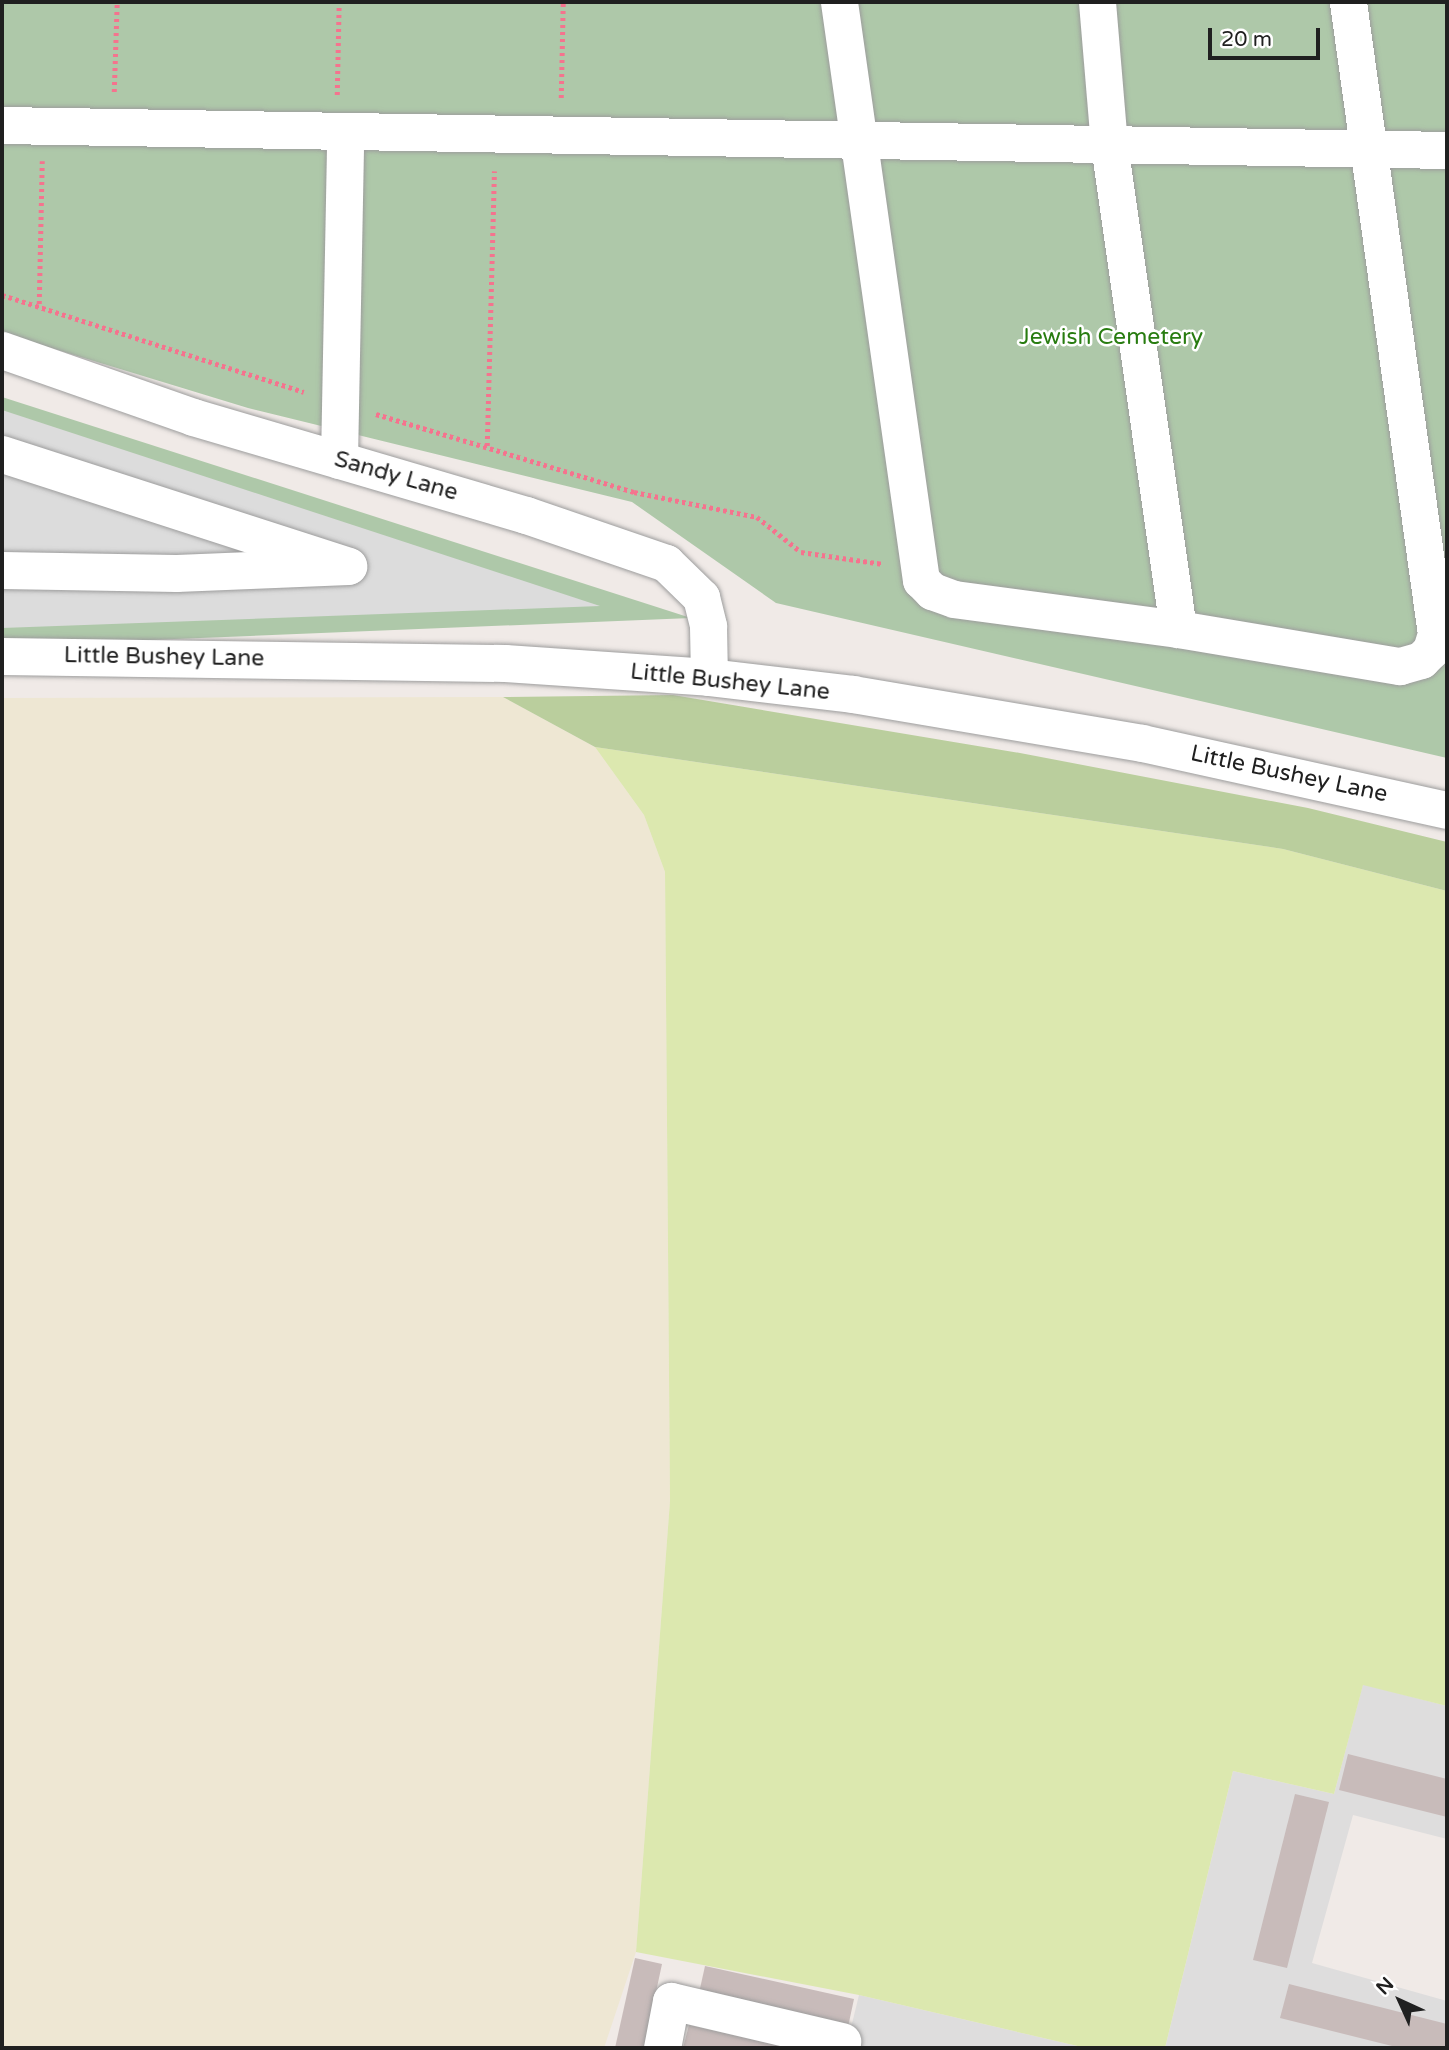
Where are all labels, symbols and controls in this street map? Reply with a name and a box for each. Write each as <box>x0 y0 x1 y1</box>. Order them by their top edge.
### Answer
scale bar <box>1211 14 1323 58</box>
text: 20 m <box>1221 27 1272 52</box>
park label: Jewish Cemetery <box>1019 323 1203 351</box>
street label: Sandy Lane <box>331 445 461 507</box>
street label: Little Bushey Lane <box>64 641 264 673</box>
street label: Little Bushey Lane <box>629 658 831 706</box>
street label: Little Bushey Lane <box>1188 740 1390 808</box>
north arrow <box>1365 1966 1435 2036</box>
text: N <box>1372 1973 1398 1999</box>

